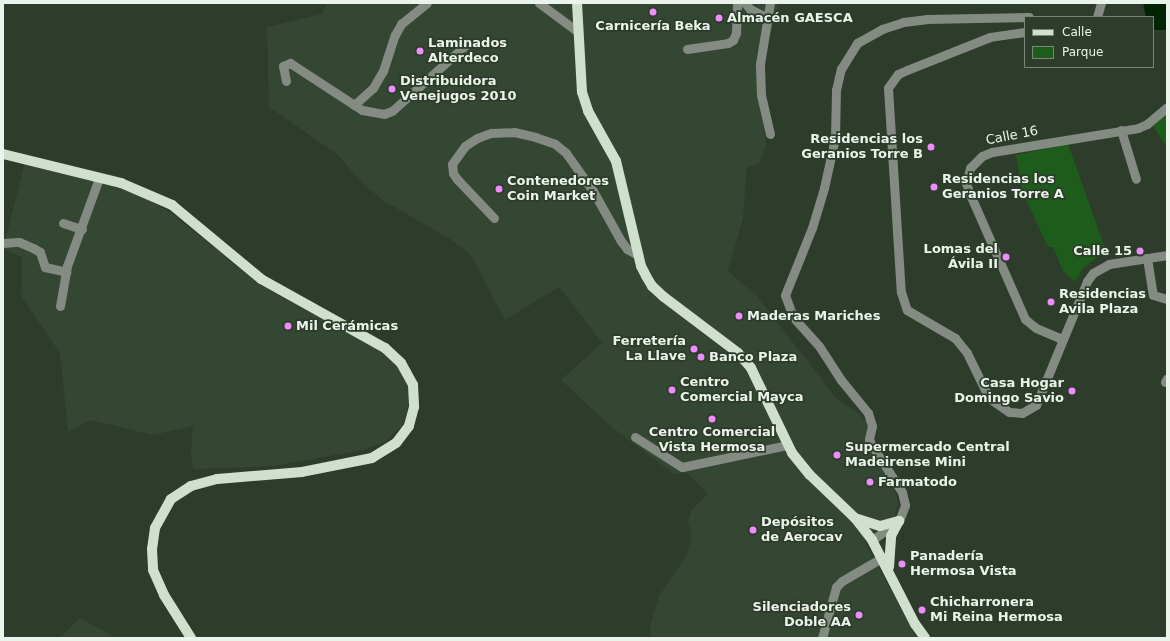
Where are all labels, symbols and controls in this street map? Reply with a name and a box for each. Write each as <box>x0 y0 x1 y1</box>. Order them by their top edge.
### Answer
marker: Carnicería Beka <box>648 7 658 17</box>
place label: Almacén GAESCA <box>727 10 853 26</box>
marker: Almacén GAESCA <box>714 13 724 23</box>
legend <box>1024 16 1154 68</box>
place label: Carnicería Beka <box>595 18 711 34</box>
text: Calle <box>1062 25 1092 39</box>
place label: Laminados Alterdeco <box>428 36 507 67</box>
text: Parque <box>1062 45 1103 59</box>
marker: Laminados Alterdeco <box>415 46 425 56</box>
place label: Distribuidora Venejugos 2010 <box>400 74 517 105</box>
marker: Distribuidora Venejugos 2010 <box>387 84 397 94</box>
street label: Calle 16 <box>985 123 1039 149</box>
place label: Residencias los Geranios Torre B <box>801 132 923 163</box>
marker: Residencias los Geranios Torre B <box>926 142 936 152</box>
place label: Residencias los Geranios Torre A <box>942 172 1064 203</box>
place label: Contenedores Coin Market <box>507 174 609 205</box>
marker: Residencias los Geranios Torre A <box>929 182 939 192</box>
marker: Contenedores Coin Market <box>494 184 504 194</box>
place label: Lomas del Ávila II <box>924 242 998 273</box>
place label: Calle 15 <box>1073 243 1132 259</box>
marker: Calle 15 <box>1135 246 1145 256</box>
marker: Lomas del Ávila II <box>1001 252 1011 262</box>
place label: Residencias Avila Plaza <box>1059 287 1146 318</box>
marker: Residencias Avila Plaza <box>1046 297 1056 307</box>
place label: Maderas Mariches <box>747 308 880 324</box>
marker: Maderas Mariches <box>734 311 744 321</box>
place label: Mil Cerámicas <box>296 318 398 334</box>
marker: Mil Cerámicas <box>283 321 293 331</box>
place label: Ferretería La Llave <box>613 334 686 365</box>
marker: Ferretería La Llave <box>689 344 699 354</box>
place label: Banco Plaza <box>709 349 797 365</box>
marker: Banco Plaza <box>696 352 706 362</box>
place label: Centro Comercial Mayca <box>680 375 803 406</box>
place label: Casa Hogar Domingo Savio <box>954 376 1064 407</box>
marker: Centro Comercial Mayca <box>667 385 677 395</box>
marker: Casa Hogar Domingo Savio <box>1067 386 1077 396</box>
marker: Centro Comercial Vista Hermosa <box>707 414 717 424</box>
place label: Centro Comercial Vista Hermosa <box>649 425 775 456</box>
place label: Supermercado Central Madeirense Mini <box>845 440 1010 471</box>
marker: Supermercado Central Madeirense Mini <box>832 450 842 460</box>
place label: Farmatodo <box>878 474 957 490</box>
marker: Farmatodo <box>865 477 875 487</box>
place label: Depósitos de Aerocav <box>761 515 843 546</box>
marker: Depósitos de Aerocav <box>748 525 758 535</box>
place label: Panadería Hermosa Vista <box>910 549 1017 580</box>
marker: Panadería Hermosa Vista <box>897 559 907 569</box>
place label: Chicharronera Mi Reina Hermosa <box>930 595 1063 626</box>
place label: Silenciadores Doble AA <box>753 600 851 631</box>
marker: Chicharronera Mi Reina Hermosa <box>917 605 927 615</box>
marker: Silenciadores Doble AA <box>854 610 864 620</box>

